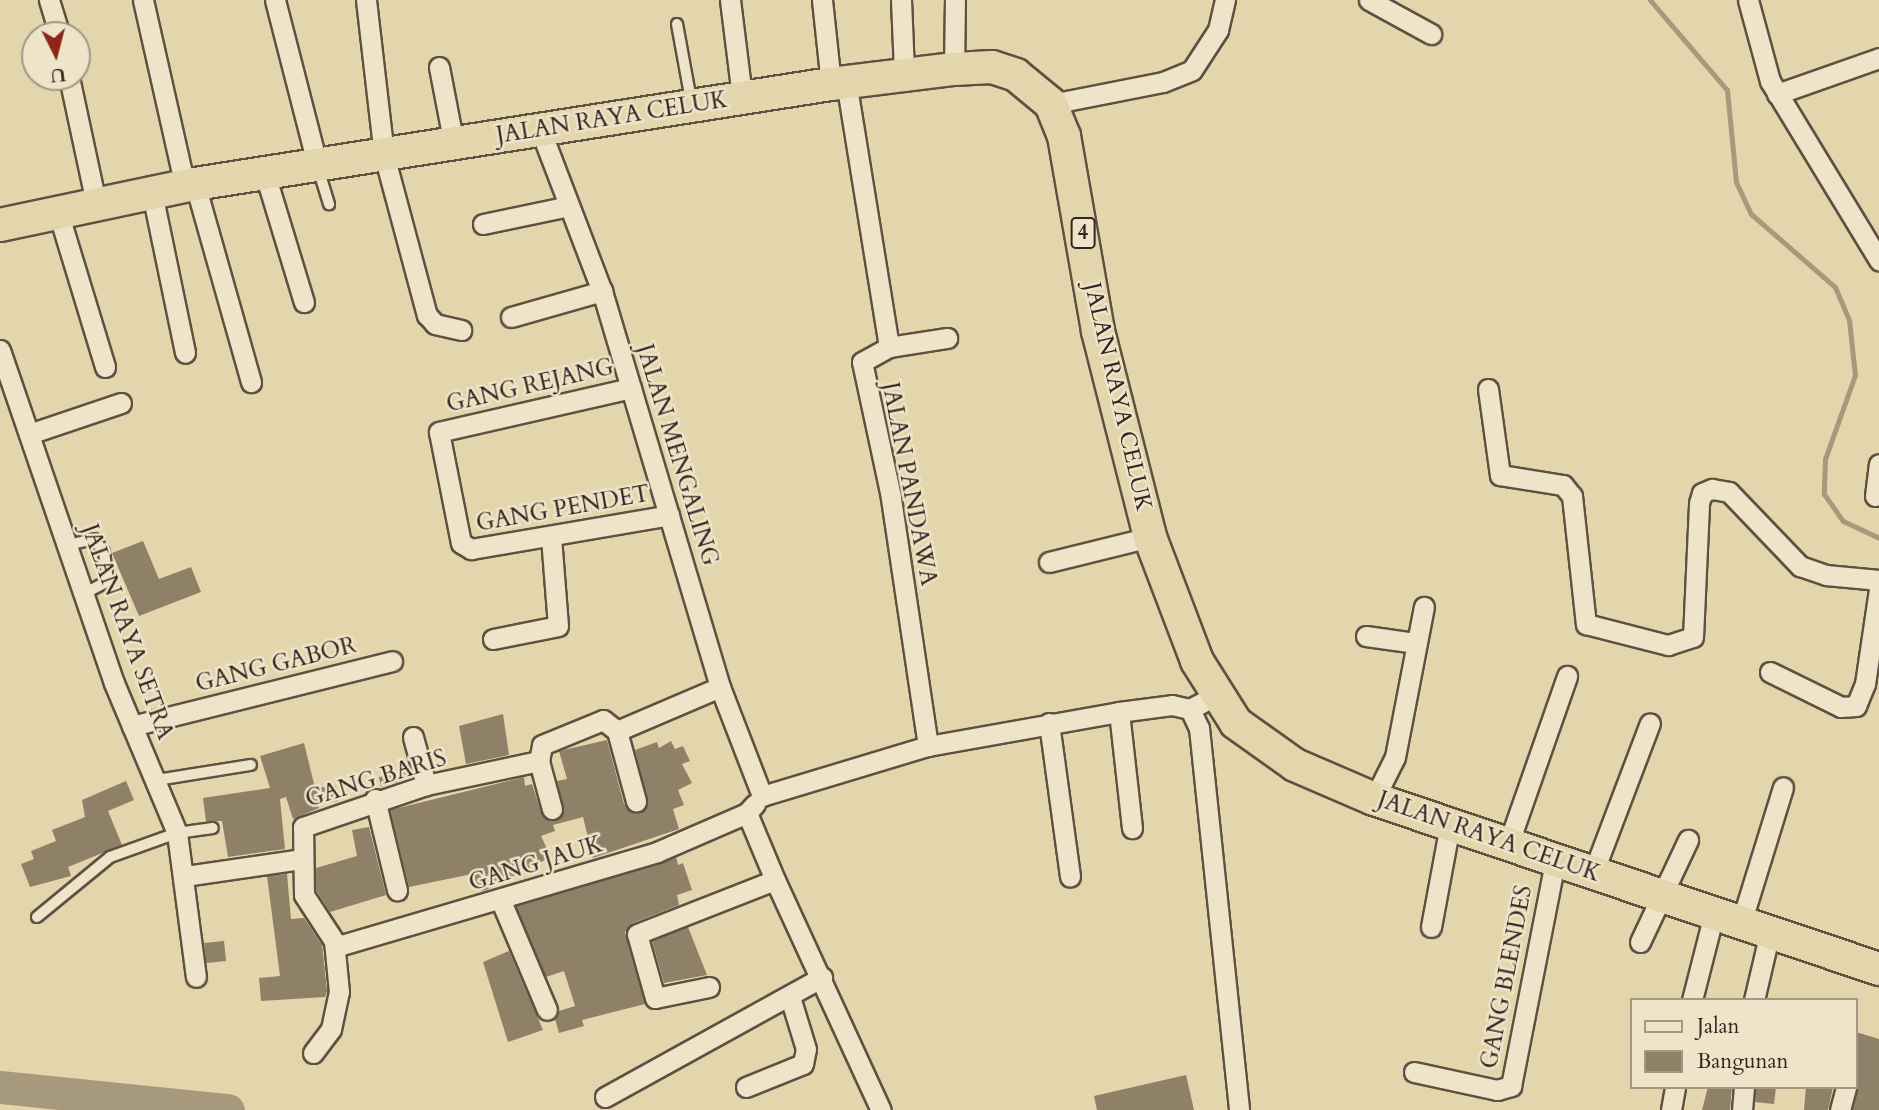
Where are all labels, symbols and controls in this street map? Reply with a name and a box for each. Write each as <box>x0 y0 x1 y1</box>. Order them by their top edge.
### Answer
north arrow <box>21 21 91 91</box>
text: U <box>49 61 67 89</box>
street label: JALAN RAYA CELUK <box>494 86 730 150</box>
road number: 4 <box>1069 216 1097 250</box>
street label: JALAN RAYA CELUK <box>1078 280 1158 514</box>
street label: JALAN MENGALING <box>630 341 724 569</box>
street label: GANG REJANG <box>444 353 616 419</box>
street label: JALAN PANDAWA <box>876 380 942 588</box>
street label: GANG PENDET <box>474 480 652 538</box>
street label: JALAN RAYA SETRA <box>75 521 179 743</box>
street label: GANG GABOR <box>193 632 359 698</box>
street label: GANG BARIS <box>302 744 450 814</box>
street label: JALAN RAYA CELUK <box>1374 786 1604 888</box>
street label: GANG JAUK <box>466 831 606 897</box>
street label: GANG BLENDES <box>1476 883 1538 1071</box>
legend <box>1630 998 1858 1089</box>
text: Jalan <box>1697 1012 1740 1041</box>
text: Bangunan <box>1697 1047 1789 1076</box>

